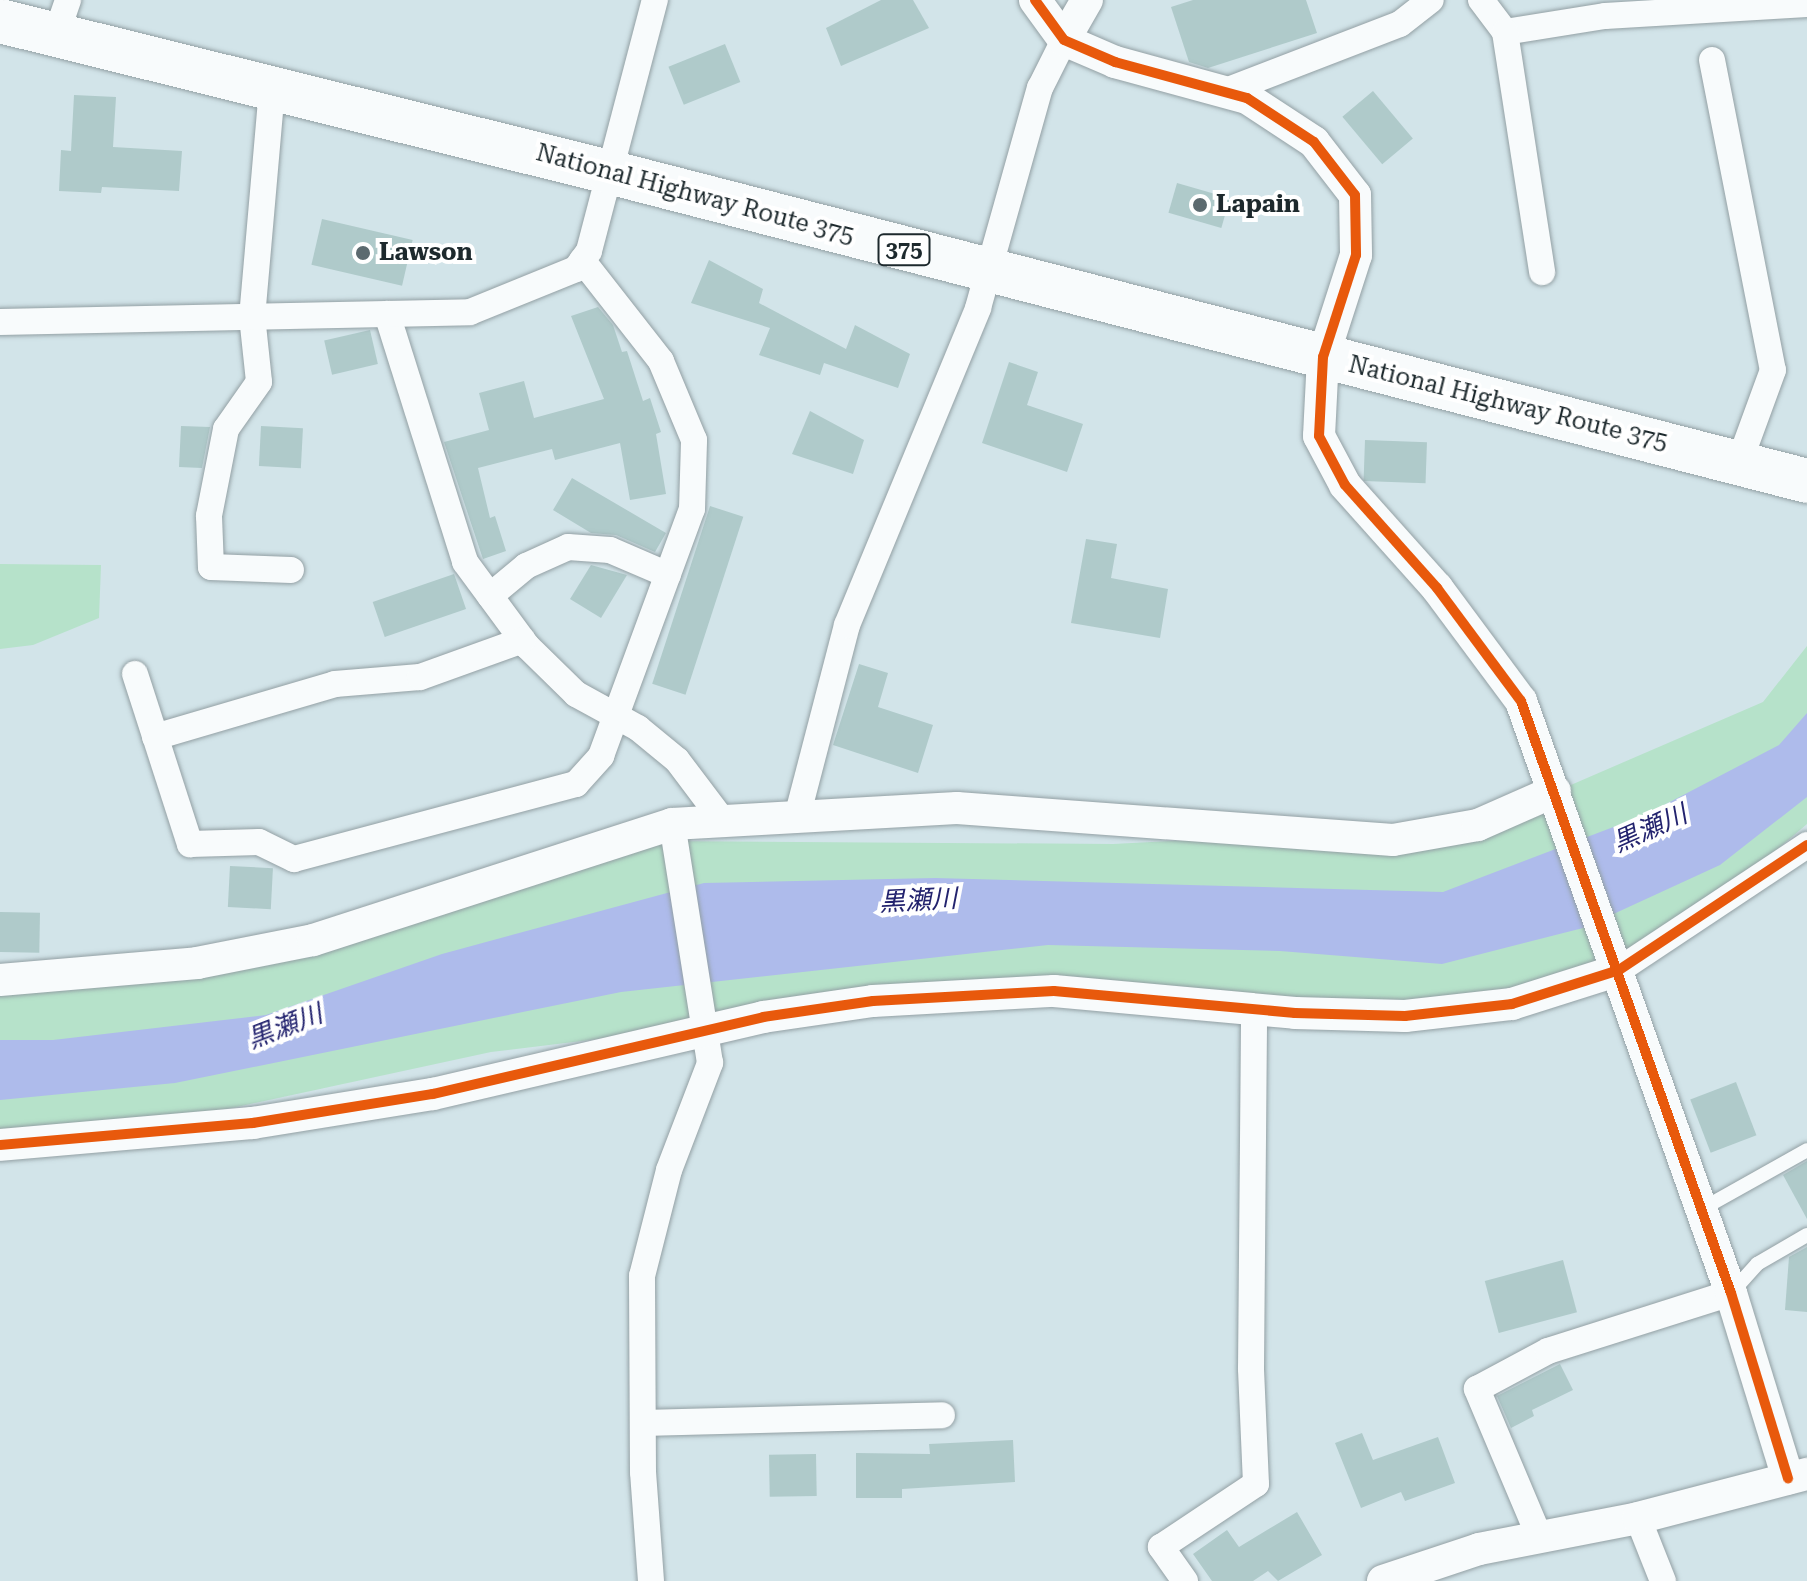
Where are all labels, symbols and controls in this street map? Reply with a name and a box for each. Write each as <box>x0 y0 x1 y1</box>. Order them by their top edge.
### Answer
street label: National Highway Route 375 <box>533 139 857 251</box>
place label: Lapain <box>1216 191 1300 219</box>
marker: Lapain <box>1191 196 1209 214</box>
road number: 375 <box>876 232 932 268</box>
place label: Lawson <box>379 239 473 267</box>
marker: Lawson <box>354 244 372 262</box>
street label: National Highway Route 375 <box>1345 350 1671 458</box>
water label: 黒瀬川 <box>1608 799 1692 859</box>
water label: 黒瀬川 <box>878 883 958 919</box>
water label: 黒瀬川 <box>243 998 327 1056</box>

